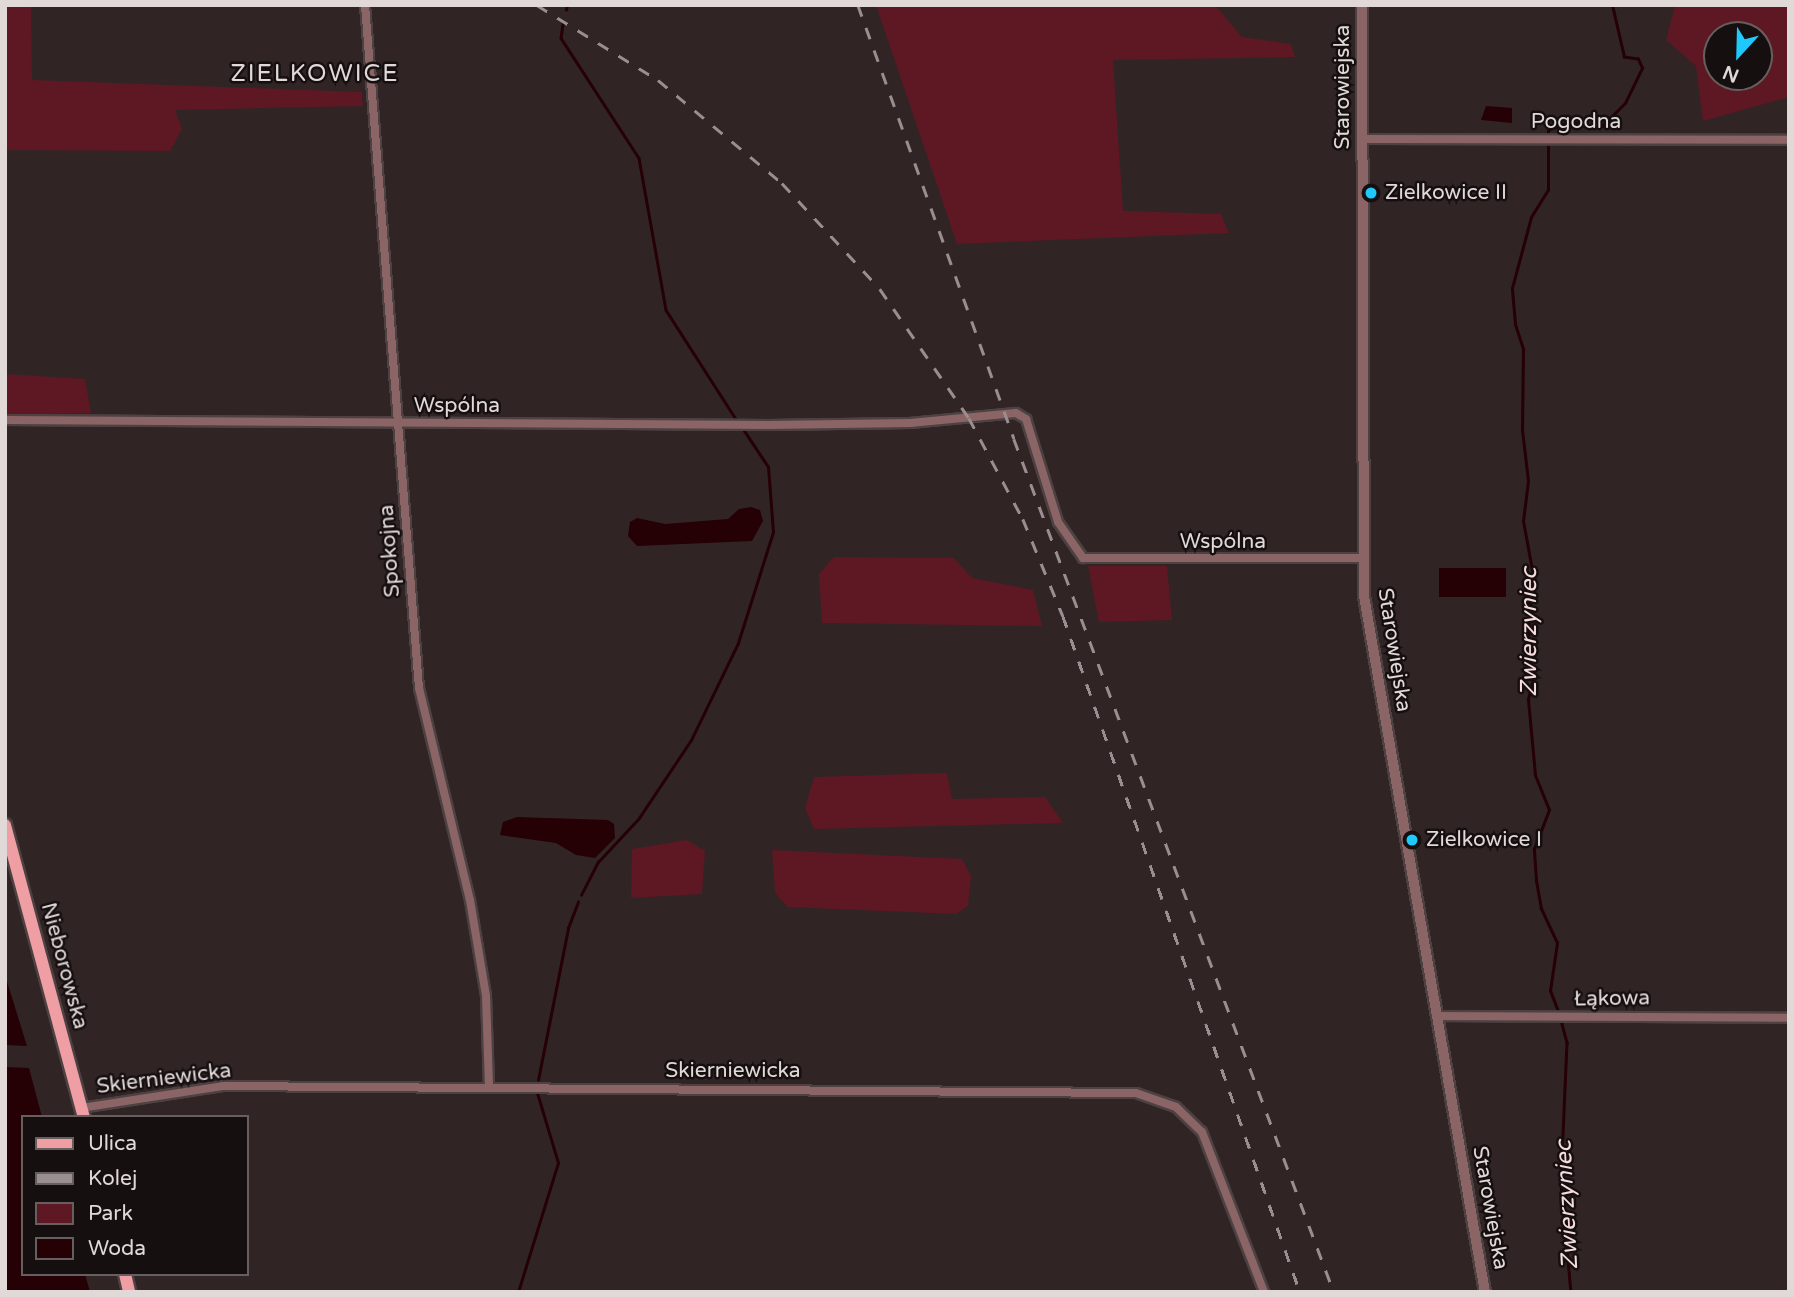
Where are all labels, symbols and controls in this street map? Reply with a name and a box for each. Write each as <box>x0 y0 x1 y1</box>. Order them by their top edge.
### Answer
north arrow <box>1703 21 1773 91</box>
street label: Starowiejska <box>1330 25 1356 149</box>
district label: ZIELKOWICE <box>232 60 398 88</box>
text: N <box>1720 61 1742 87</box>
street label: Pogodna <box>1531 109 1621 135</box>
place label: Zielkowice II <box>1385 180 1507 206</box>
marker: Zielkowice II <box>1363 185 1379 201</box>
street label: Wspólna <box>414 393 500 419</box>
street label: Spokojna <box>374 504 406 598</box>
street label: Wspólna <box>1180 529 1266 555</box>
water label: Zwierzyniec <box>1515 567 1543 697</box>
street label: Starowiejska <box>1372 586 1416 714</box>
place label: Zielkowice I <box>1426 827 1542 853</box>
marker: Zielkowice I <box>1404 832 1420 848</box>
street label: Nieborowska <box>35 900 93 1032</box>
street label: Łąkowa <box>1574 986 1650 1012</box>
street label: Skierniewicka <box>95 1058 233 1100</box>
street label: Skierniewicka <box>665 1058 801 1084</box>
legend <box>21 1115 248 1276</box>
text: Ulica <box>88 1131 137 1156</box>
water label: Zwierzyniec <box>1550 1140 1584 1270</box>
street label: Starowiejska <box>1467 1144 1513 1272</box>
text: Kolej <box>88 1166 137 1191</box>
text: Park <box>88 1201 133 1226</box>
text: Woda <box>88 1236 146 1261</box>

